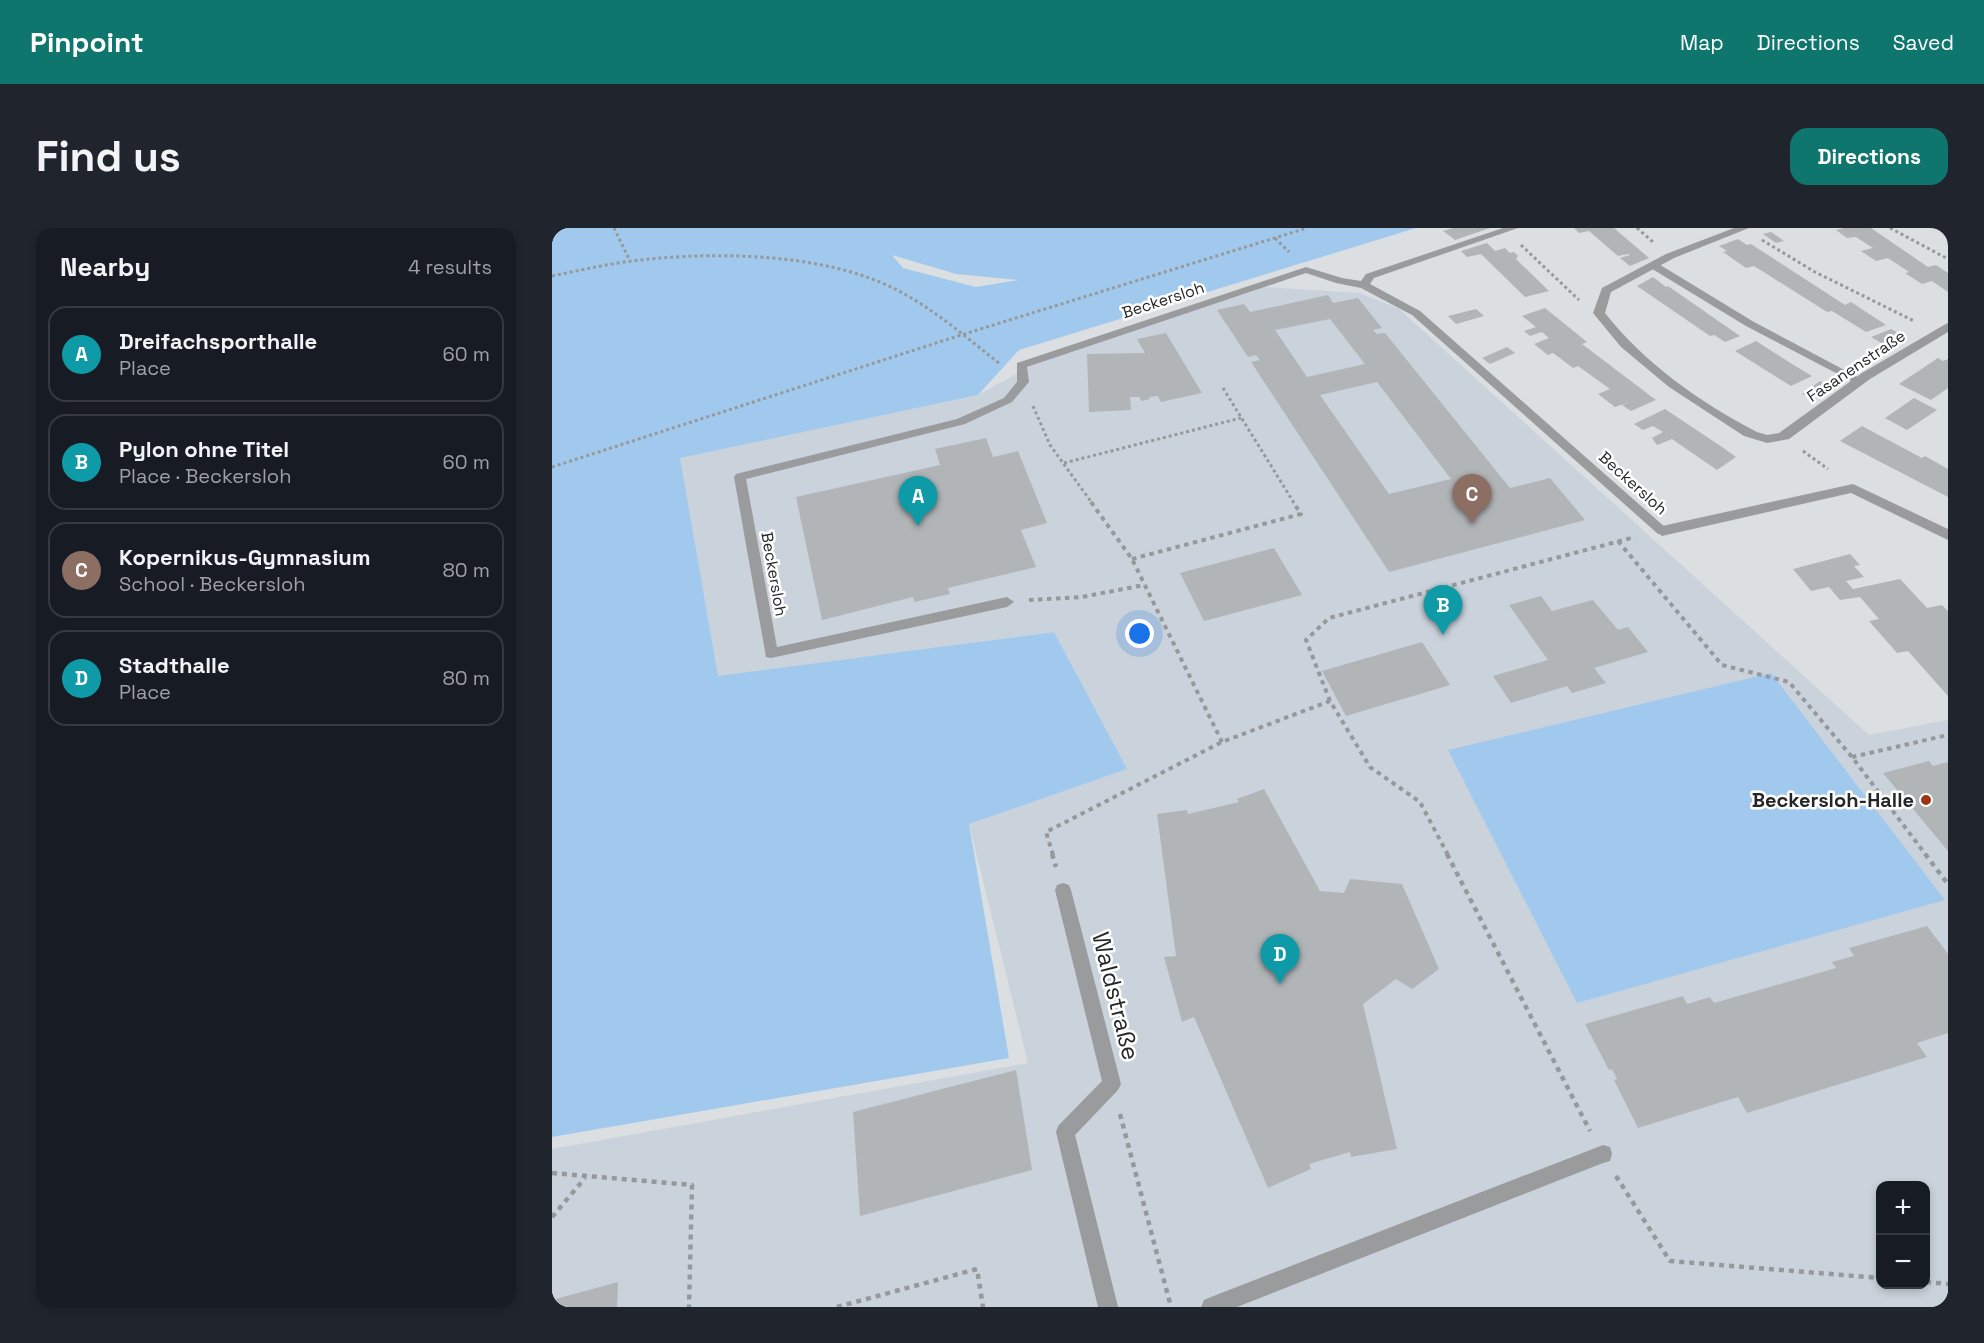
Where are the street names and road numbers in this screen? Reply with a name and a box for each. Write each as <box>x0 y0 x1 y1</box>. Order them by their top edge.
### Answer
street label: Beckersloh <box>1119 277 1207 323</box>
street label: Fasanenstraße <box>1803 325 1909 407</box>
street label: Beckersloh <box>1594 447 1672 519</box>
street label: Beckersloh <box>756 530 792 618</box>
street label: Waldstraße <box>1085 929 1147 1063</box>

